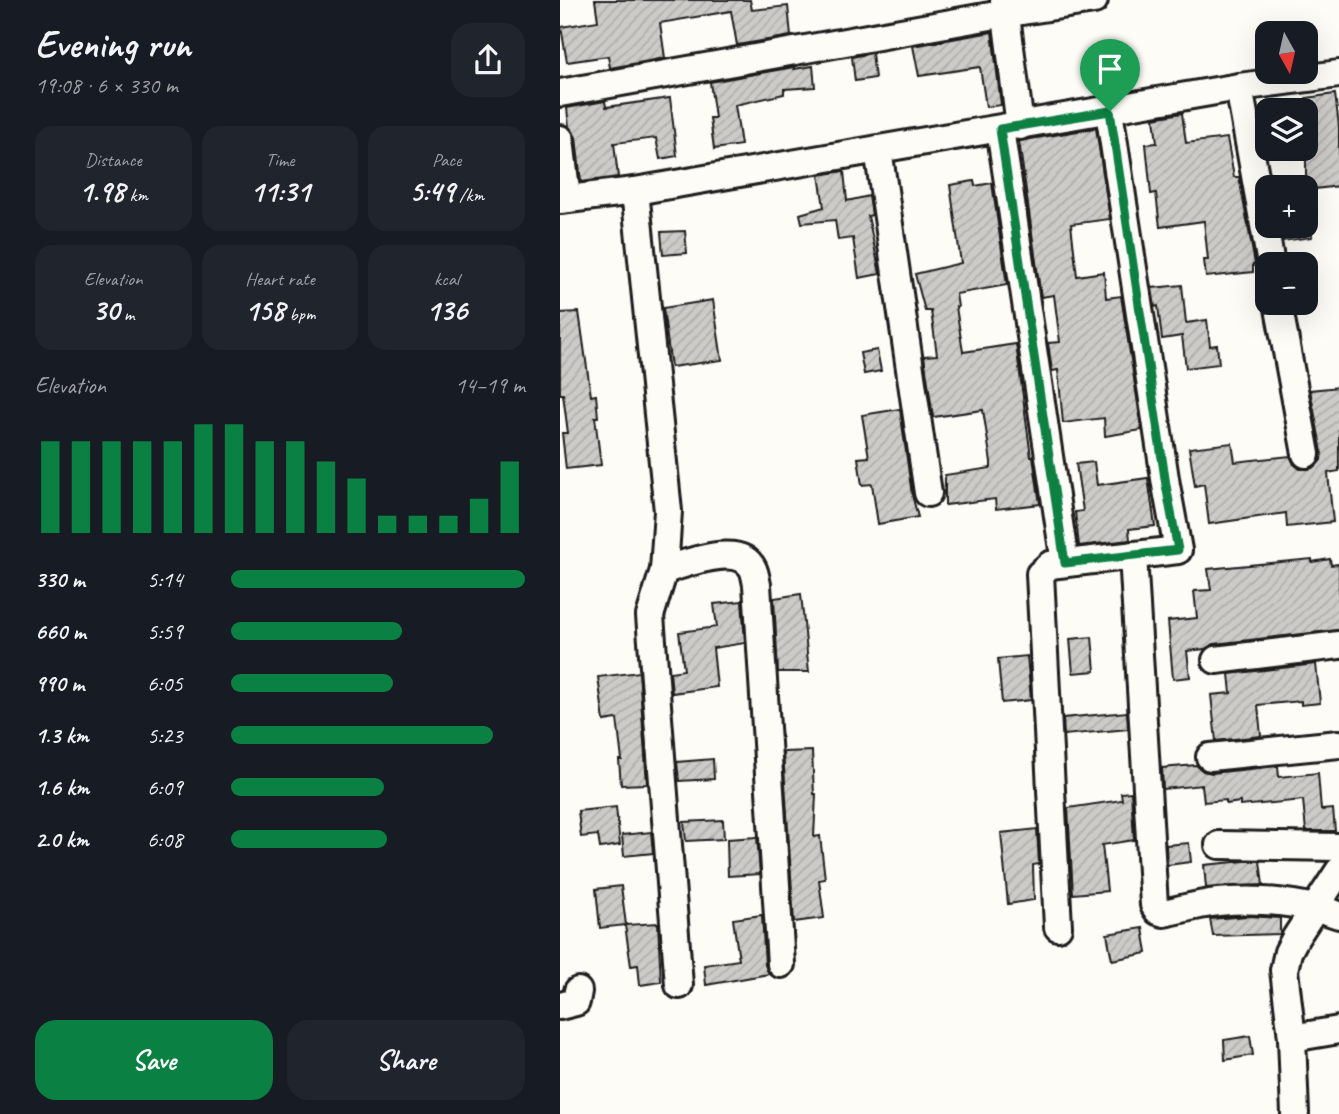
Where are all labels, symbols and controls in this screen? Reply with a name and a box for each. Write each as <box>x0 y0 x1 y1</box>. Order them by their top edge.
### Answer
text: Evening run <box>35 21 191 68</box>
north arrow <box>1255 21 1318 84</box>
map controls <box>1255 21 1318 315</box>
button: share <box>451 23 525 97</box>
pin <box>1080 39 1140 111</box>
icon: arrive <box>1091 50 1129 88</box>
text: 19:08 · 6 × 330 m <box>35 71 178 100</box>
button: layers <box>1255 98 1318 161</box>
text: Distance <box>85 148 142 172</box>
text: Time <box>265 148 295 172</box>
text: Pace <box>432 148 461 172</box>
text: 1.98 <box>79 172 125 210</box>
text: 11:31 <box>250 172 310 210</box>
text: 5:49 <box>409 172 455 210</box>
button: + <box>1255 175 1318 238</box>
text: km <box>125 183 148 207</box>
text: /km <box>455 183 484 207</box>
button: − <box>1255 252 1318 315</box>
text: Elevation <box>84 267 143 291</box>
text: Heart rate <box>245 267 315 291</box>
text: kcal <box>434 267 459 291</box>
text: 30 <box>92 291 119 329</box>
text: 158 <box>245 291 285 329</box>
text: 136 <box>426 291 467 329</box>
text: m <box>119 302 134 326</box>
text: bpm <box>285 302 315 326</box>
text: Elevation <box>35 371 106 400</box>
text: 14–19 m <box>455 371 525 400</box>
text: 330 m <box>35 565 85 594</box>
text: 5:14 <box>147 565 183 594</box>
text: 660 m <box>35 617 86 646</box>
text: 5:59 <box>147 617 183 646</box>
text: 990 m <box>35 669 84 698</box>
text: 6:05 <box>147 669 183 698</box>
text: 1.3 km <box>35 721 89 750</box>
text: 5:23 <box>147 721 183 750</box>
text: 1.6 km <box>35 773 89 802</box>
text: 6:09 <box>147 773 183 802</box>
text: 2.0 km <box>35 825 89 854</box>
text: 6:08 <box>147 825 183 854</box>
button: Save <box>35 1020 273 1100</box>
button: Share <box>287 1020 525 1100</box>

